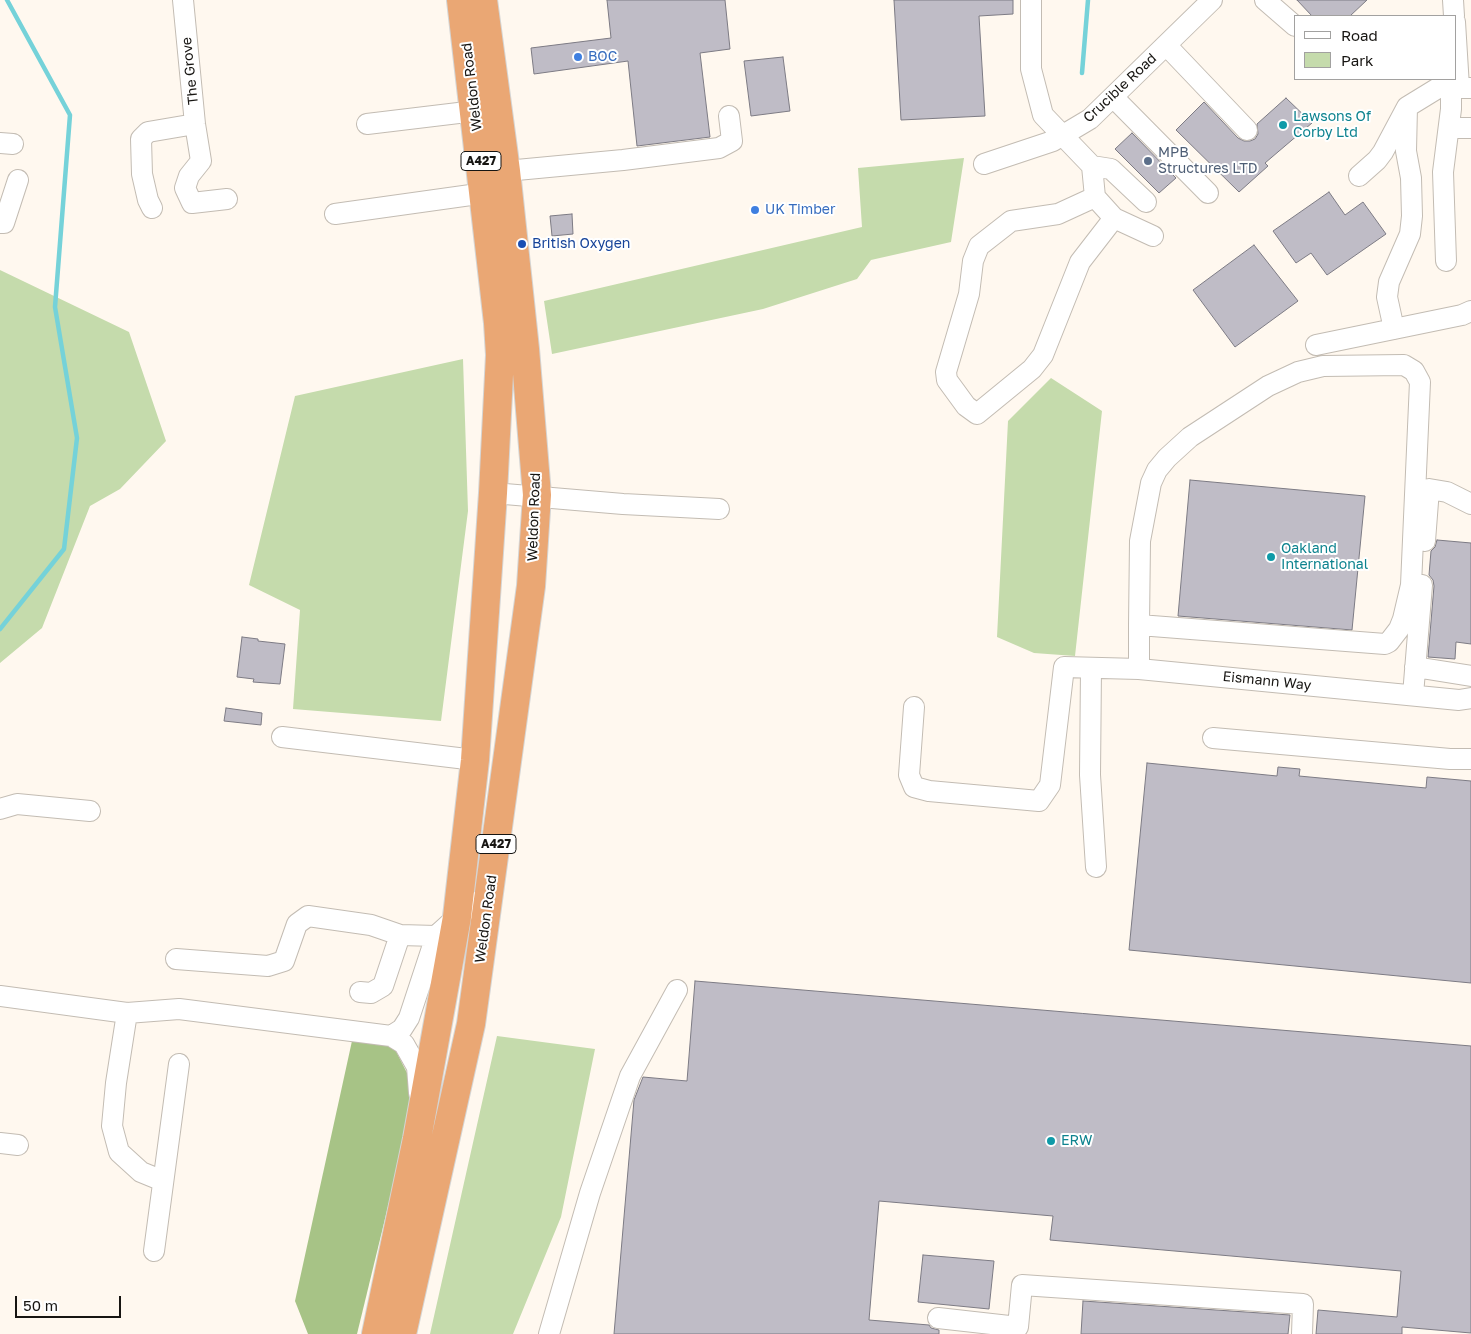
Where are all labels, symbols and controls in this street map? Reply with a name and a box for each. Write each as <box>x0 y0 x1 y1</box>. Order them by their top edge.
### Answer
legend <box>1294 15 1456 80</box>
text: Road <box>1341 26 1378 44</box>
street label: The Grove <box>178 36 202 106</box>
street label: Weldon Road <box>458 42 486 132</box>
place label: BOC <box>588 49 617 65</box>
street label: Crucible Road <box>1080 50 1160 126</box>
marker: BOC <box>572 51 584 63</box>
text: Park <box>1341 51 1373 69</box>
place label: Lawsons Of Corby Ltd <box>1293 109 1371 142</box>
marker: Lawsons Of Corby Ltd <box>1277 119 1289 131</box>
place label: MPB Structures LTD <box>1158 145 1258 178</box>
road number: A427 <box>461 152 501 170</box>
marker: MPB Structures LTD <box>1142 155 1154 167</box>
place label: UK Timber <box>765 202 835 218</box>
marker: UK Timber <box>749 204 761 216</box>
place label: British Oxygen <box>532 236 630 252</box>
marker: British Oxygen <box>516 238 528 250</box>
street label: Weldon Road <box>524 472 544 562</box>
place label: Oakland International <box>1281 541 1368 574</box>
marker: Oakland International <box>1265 551 1277 563</box>
street label: Eismann Way <box>1222 668 1312 694</box>
road number: A427 <box>476 834 516 854</box>
street label: Weldon Road <box>472 874 500 964</box>
place label: ERW <box>1061 1133 1092 1149</box>
marker: ERW <box>1045 1135 1057 1147</box>
scale bar <box>18 1286 124 1318</box>
text: 50 m <box>23 1296 58 1314</box>

